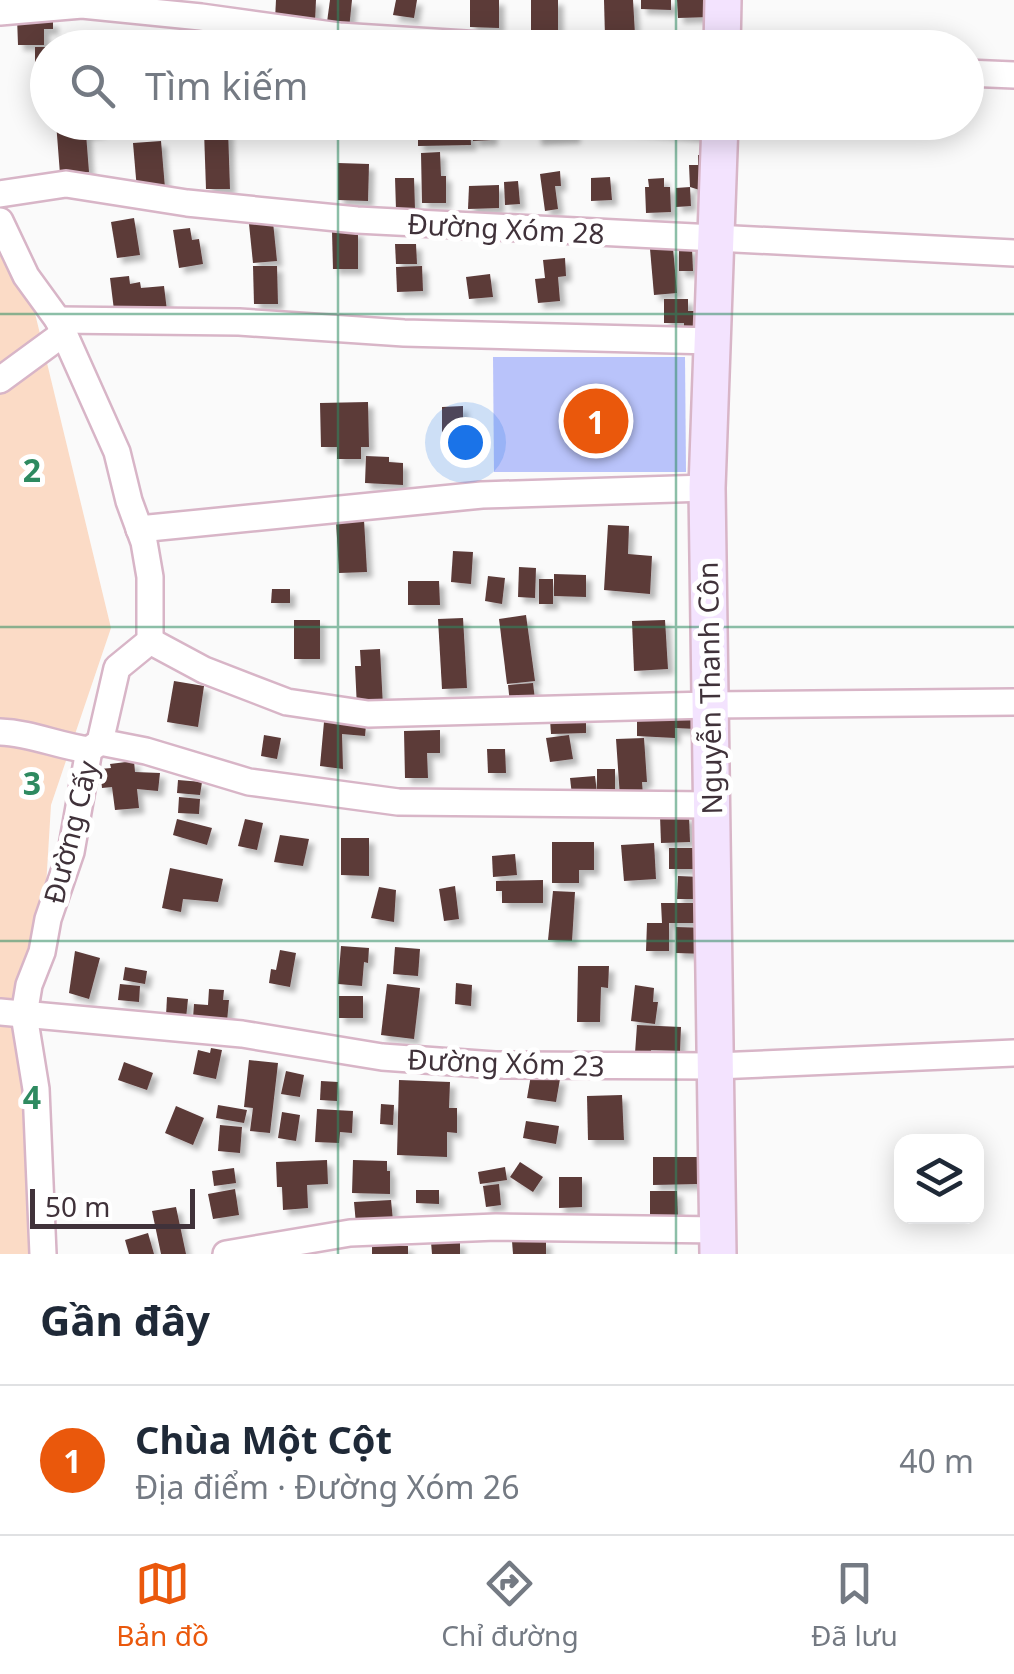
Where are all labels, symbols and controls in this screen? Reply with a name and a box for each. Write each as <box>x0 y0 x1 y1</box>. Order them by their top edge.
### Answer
search box <box>30 30 984 140</box>
icon: search <box>65 58 120 113</box>
text: Tìm kiếm <box>145 59 308 111</box>
street label: Đường Xóm 28 <box>407 204 605 252</box>
pin: 1 <box>564 384 628 458</box>
your location <box>440 417 491 468</box>
text: 2 <box>23 448 41 491</box>
street label: Nguyễn Thanh Côn <box>688 561 730 815</box>
street label: Đường Cấy <box>34 756 106 907</box>
text: 3 <box>23 761 41 804</box>
street label: Đường Xóm 23 <box>407 1040 605 1084</box>
text: 4 <box>23 1075 41 1118</box>
map controls <box>894 1134 984 1224</box>
button: layers <box>894 1134 984 1224</box>
scale bar <box>30 1184 195 1228</box>
text: 50 m <box>45 1187 111 1225</box>
text: Gần đây <box>40 1291 210 1348</box>
text: Chùa Một Cột <box>135 1413 392 1465</box>
text: 1 <box>63 1439 82 1482</box>
text: 40 m <box>899 1439 974 1482</box>
text: Địa điểm · Đường Xóm 26 <box>135 1465 519 1508</box>
tab: Bản đồ <box>116 1556 209 1654</box>
tab: Chỉ đường <box>441 1556 579 1654</box>
tab: Đã lưu <box>811 1556 898 1654</box>

